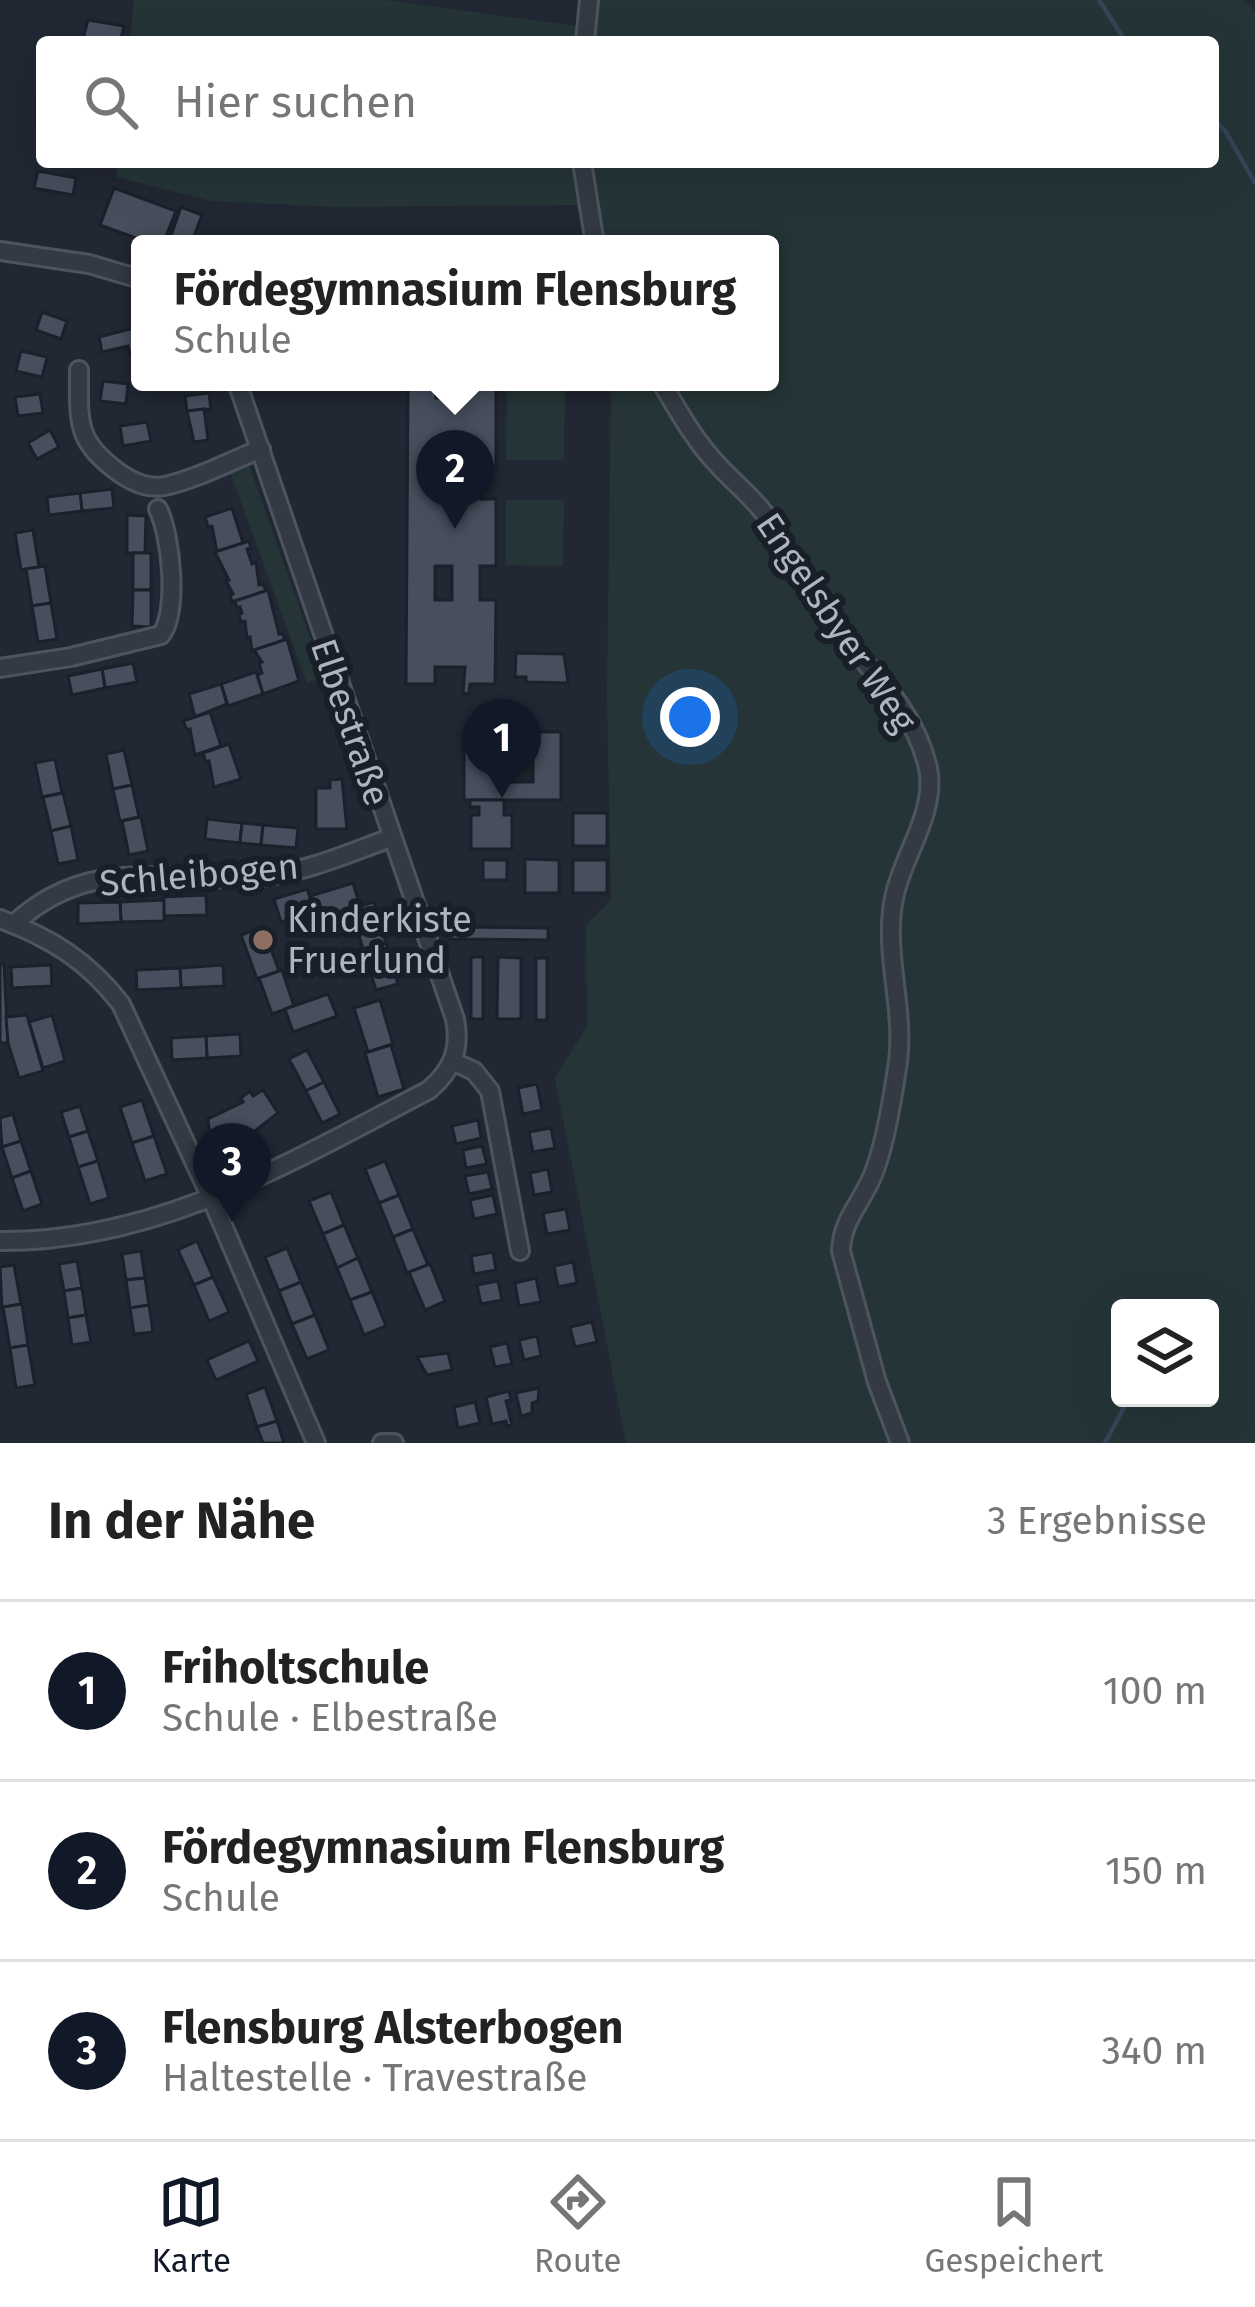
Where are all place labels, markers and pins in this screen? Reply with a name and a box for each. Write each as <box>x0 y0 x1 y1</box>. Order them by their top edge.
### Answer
pin: 2 <box>416 430 494 529</box>
pin: 1 <box>463 699 541 798</box>
place label: Kinderkiste Fruerlund <box>287 898 472 983</box>
marker: Kinderkiste Fruerlund <box>250 927 276 953</box>
pin: 3 <box>193 1123 271 1222</box>

